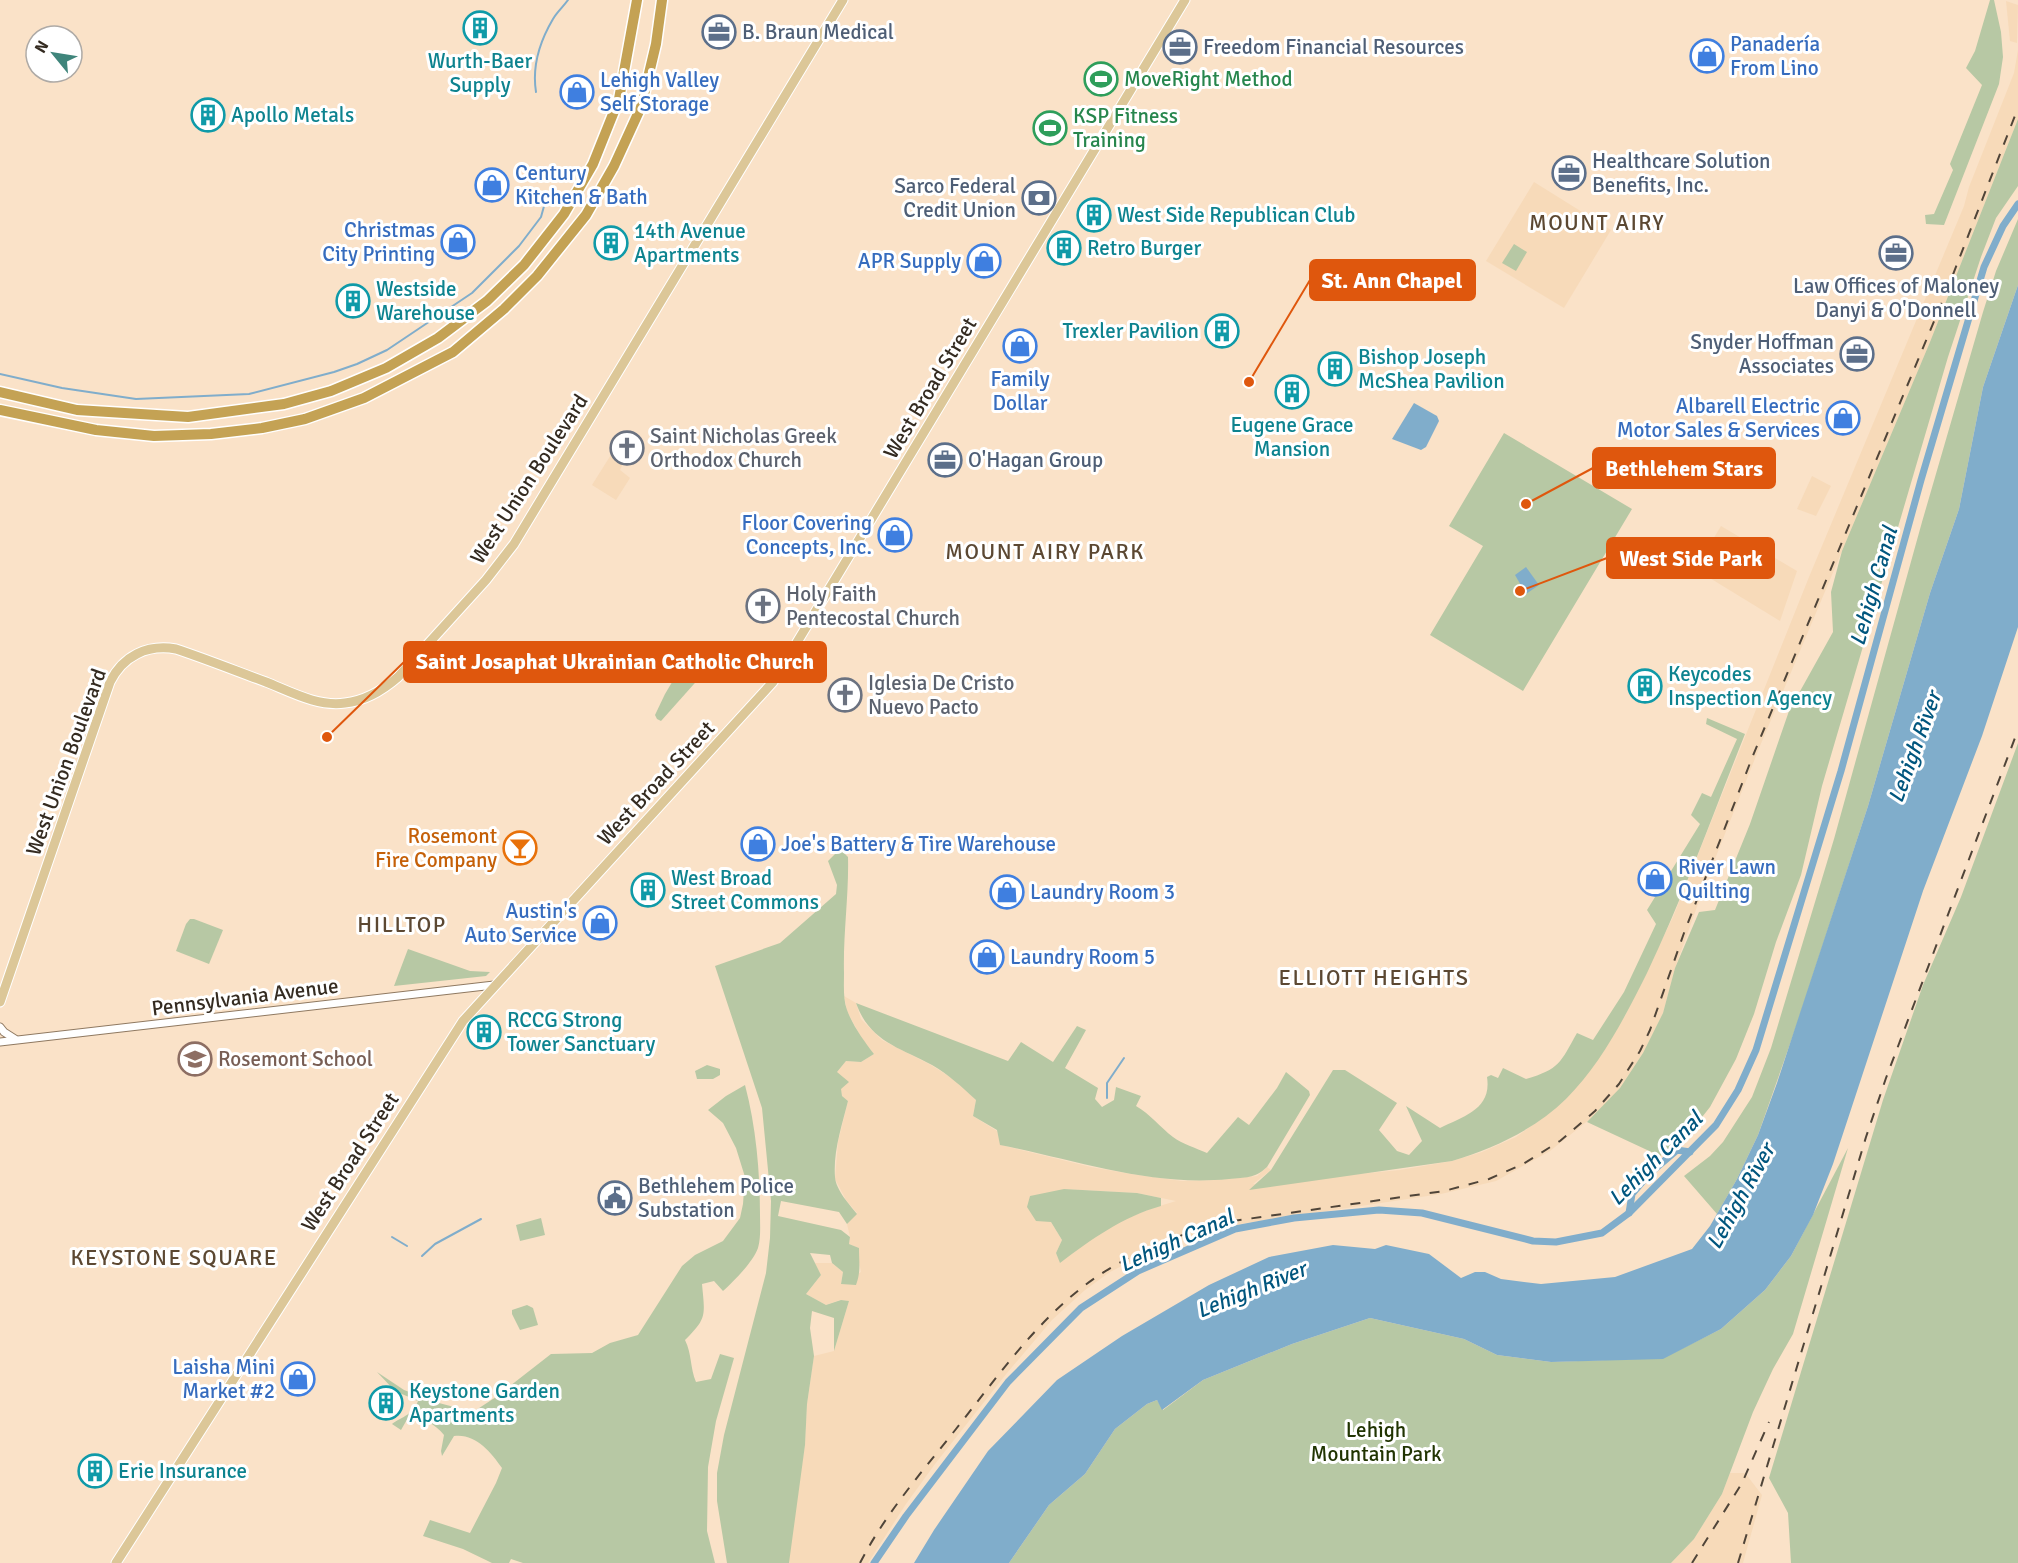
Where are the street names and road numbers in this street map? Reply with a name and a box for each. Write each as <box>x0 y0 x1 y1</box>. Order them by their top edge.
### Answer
street label: West Broad Street <box>878 313 982 463</box>
street label: West Union Boulevard <box>464 389 594 569</box>
street label: West Union Boulevard <box>20 665 112 859</box>
street label: West Broad Street <box>592 715 720 851</box>
street label: Pennsylvania Avenue <box>150 973 340 1021</box>
street label: West Broad Street <box>295 1088 405 1236</box>

